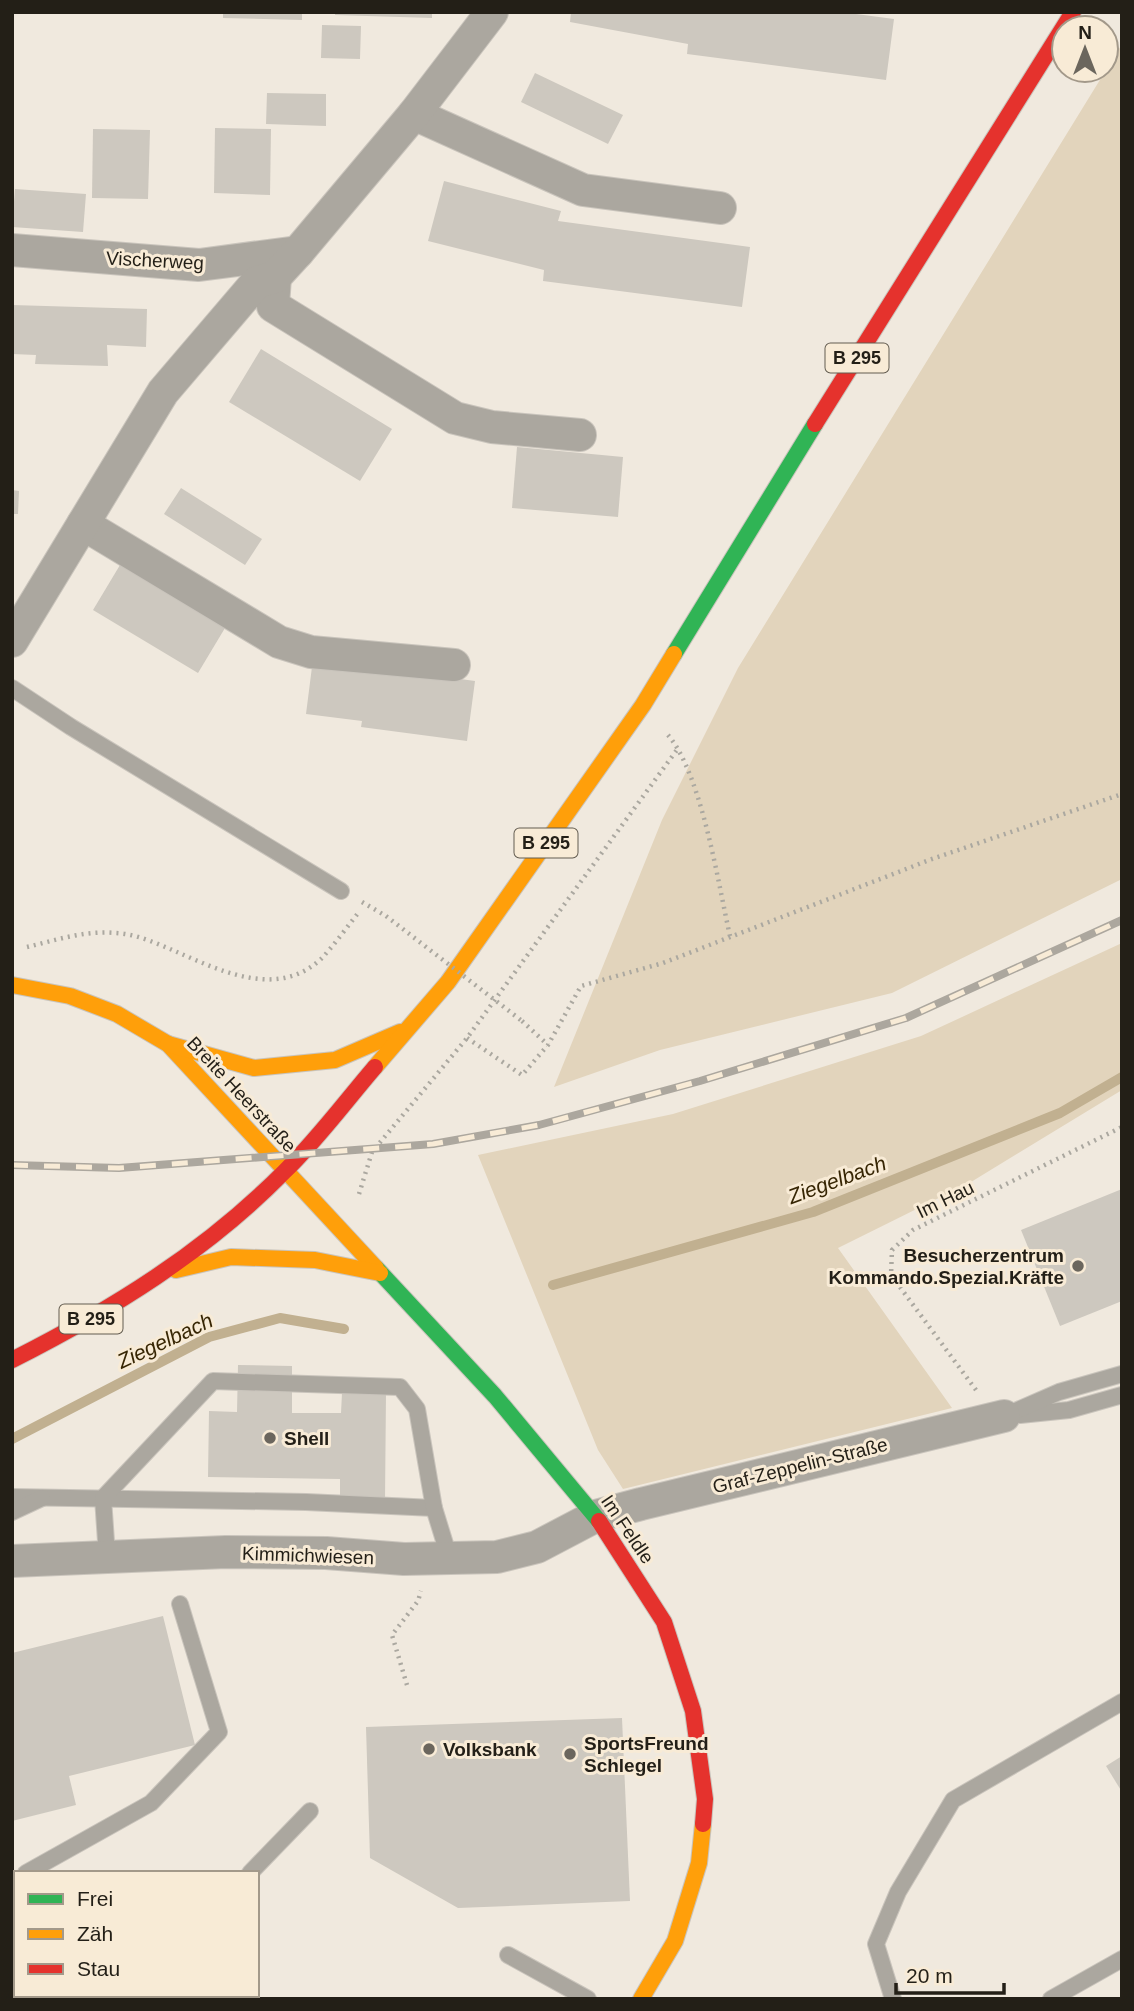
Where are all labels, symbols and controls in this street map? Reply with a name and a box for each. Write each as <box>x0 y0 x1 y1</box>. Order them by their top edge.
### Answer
north arrow <box>1050 14 1120 84</box>
text: N <box>1078 22 1092 43</box>
street label: Vischerweg <box>106 247 204 274</box>
road number: B 295 <box>826 344 888 372</box>
road number: B 295 <box>514 828 578 858</box>
street label: Breite Heerstraße <box>183 1032 300 1156</box>
water label: Ziegelbach <box>784 1151 889 1208</box>
street label: Im Hau <box>913 1177 977 1222</box>
place label: Besucherzentrum Kommando.Spezial.Kräfte <box>829 1245 1064 1288</box>
marker: Besucherzentrum Kommando.Spezial.Kräfte <box>1070 1258 1086 1274</box>
road number: B 295 <box>60 1304 122 1334</box>
water label: Ziegelbach <box>112 1308 216 1373</box>
place label: Shell <box>284 1428 329 1449</box>
marker: Shell <box>262 1430 278 1446</box>
street label: Graf-Zeppelin-Straße <box>710 1434 890 1497</box>
street label: Im Feldle <box>597 1491 658 1568</box>
street label: Kimmichwiesen <box>242 1543 374 1568</box>
place label: SportsFreund Schlegel <box>584 1733 709 1776</box>
place label: Volksbank <box>443 1739 537 1760</box>
marker: Volksbank <box>421 1741 437 1757</box>
marker: SportsFreund Schlegel <box>562 1746 578 1762</box>
legend <box>14 1871 259 1997</box>
text: Frei <box>77 1887 113 1910</box>
text: Zäh <box>77 1922 113 1945</box>
scale bar <box>896 1952 1004 1996</box>
text: Stau <box>77 1957 120 1980</box>
text: 20 m <box>906 1964 953 1987</box>

